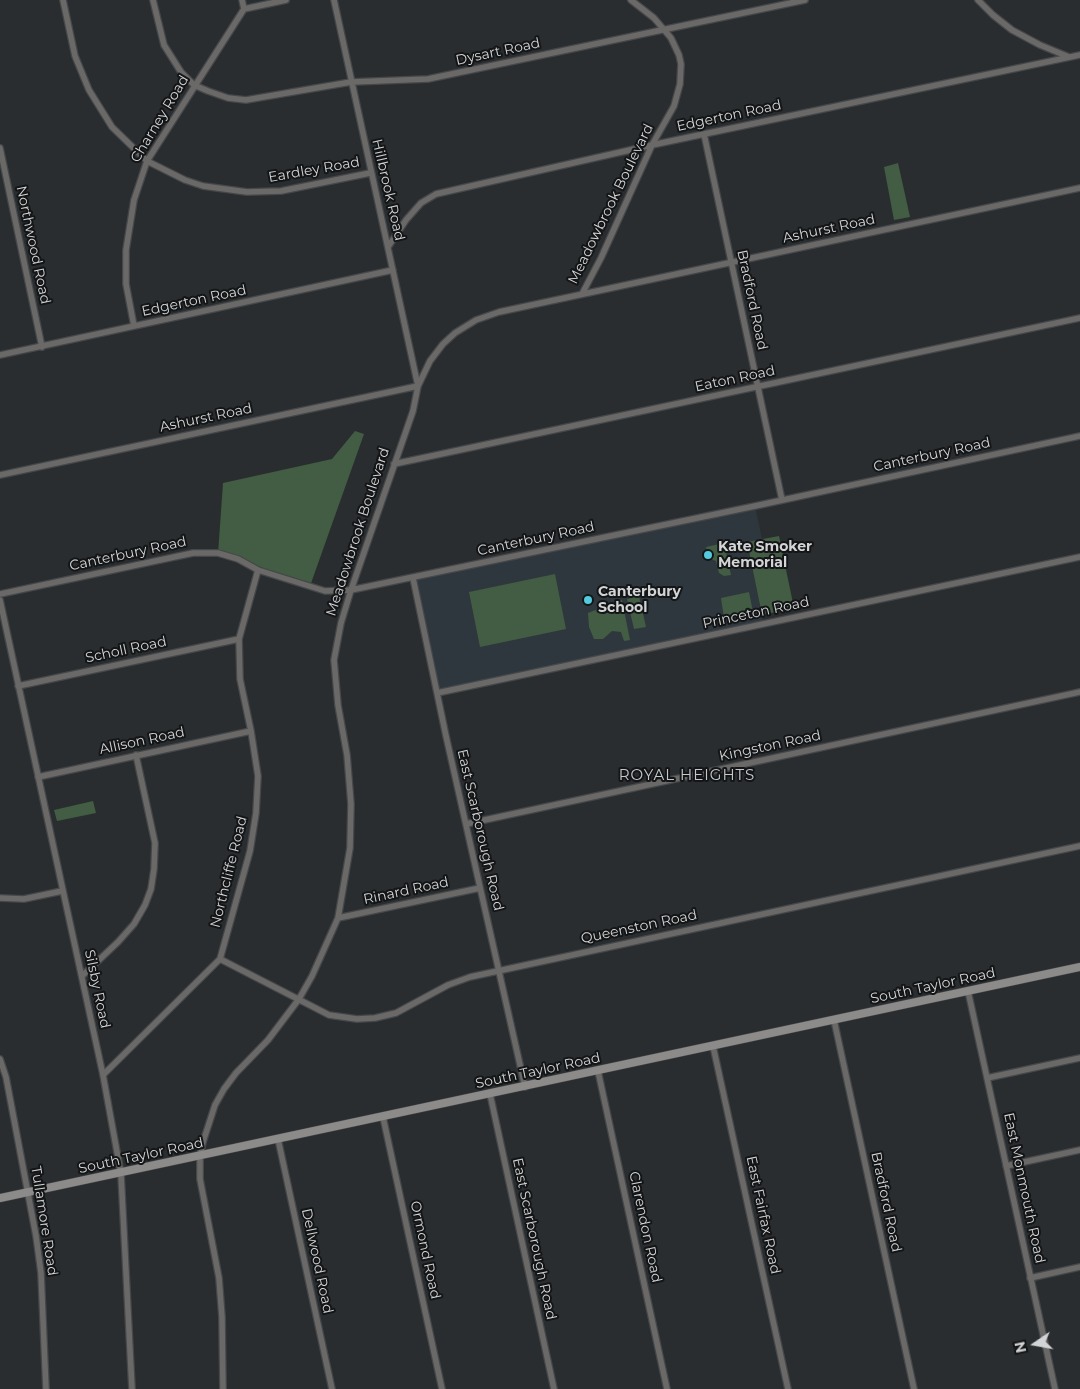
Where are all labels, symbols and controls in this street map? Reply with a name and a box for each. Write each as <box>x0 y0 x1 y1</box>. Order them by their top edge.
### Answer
street label: Dysart Road <box>454 35 542 69</box>
street label: Charney Road <box>127 72 193 166</box>
street label: Edgerton Road <box>675 97 783 135</box>
street label: Meadowbrook Boulevard <box>565 121 657 287</box>
street label: Hillbrook Road <box>368 138 408 242</box>
street label: Eardley Road <box>267 154 361 186</box>
street label: Northwood Road <box>12 184 54 306</box>
street label: Ashurst Road <box>781 211 877 247</box>
street label: Bradford Road <box>733 248 771 352</box>
street label: Edgerton Road <box>140 282 248 320</box>
street label: Eaton Road <box>693 362 777 396</box>
street label: Ashurst Road <box>158 400 254 436</box>
street label: Canterbury Road <box>872 434 992 476</box>
street label: Meadowbrook Boulevard <box>323 446 393 618</box>
street label: Canterbury Road <box>476 518 596 560</box>
street label: Canterbury Road <box>68 533 188 575</box>
place label: Kate Smoker Memorial <box>718 539 812 572</box>
marker: Kate Smoker Memorial <box>702 549 714 561</box>
place label: Canterbury School <box>598 584 681 616</box>
street label: Princeton Road <box>701 593 811 633</box>
marker: Canterbury School <box>582 594 594 606</box>
street label: Scholl Road <box>84 633 168 667</box>
street label: Allison Road <box>98 724 186 758</box>
street label: Kingston Road <box>718 727 822 765</box>
street label: East Scarborough Road <box>453 748 507 912</box>
district label: ROYAL HEIGHTS <box>617 767 757 785</box>
street label: Northcliffe Road <box>207 814 251 930</box>
street label: Rinard Road <box>362 874 450 908</box>
street label: Queenston Road <box>579 906 699 948</box>
street label: Silsby Road <box>80 948 114 1030</box>
street label: South Taylor Road <box>869 965 997 1007</box>
street label: South Taylor Road <box>474 1050 602 1092</box>
street label: East Monmouth Road <box>1000 1111 1048 1265</box>
street label: South Taylor Road <box>77 1135 205 1177</box>
street label: Bradford Road <box>867 1150 905 1254</box>
street label: East Fairfax Road <box>742 1154 784 1276</box>
street label: East Scarborough Road <box>509 1156 559 1322</box>
street label: Tullamore Road <box>27 1165 61 1277</box>
street label: Clarendon Road <box>625 1170 665 1284</box>
street label: Ormond Road <box>406 1199 444 1301</box>
street label: Dellwood Road <box>298 1207 336 1315</box>
north arrow <box>1010 1319 1060 1369</box>
text: N <box>1010 1340 1030 1355</box>

